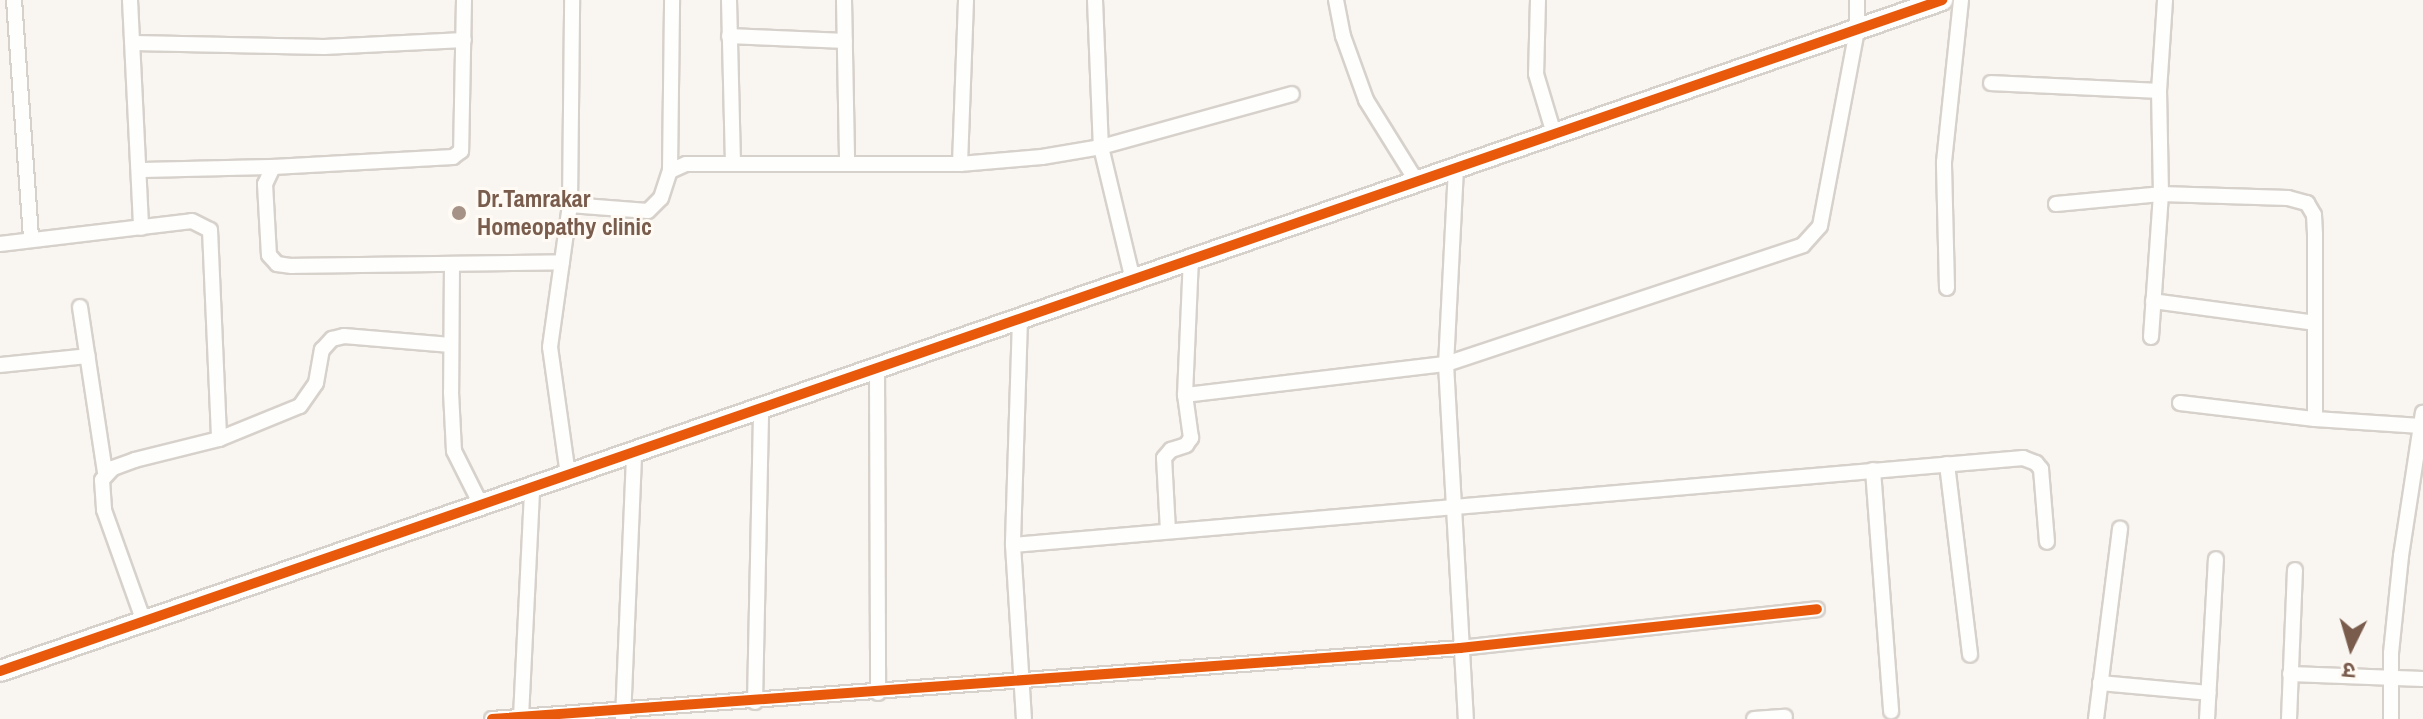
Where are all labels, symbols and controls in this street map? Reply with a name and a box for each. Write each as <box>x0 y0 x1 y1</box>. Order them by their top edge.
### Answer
place label: Dr.Tamrakar Homeopathy clinic <box>477 185 652 241</box>
marker: Dr.Tamrakar Homeopathy clinic <box>448 202 470 224</box>
north arrow <box>2311 607 2391 687</box>
text: उ <box>2341 655 2357 686</box>

